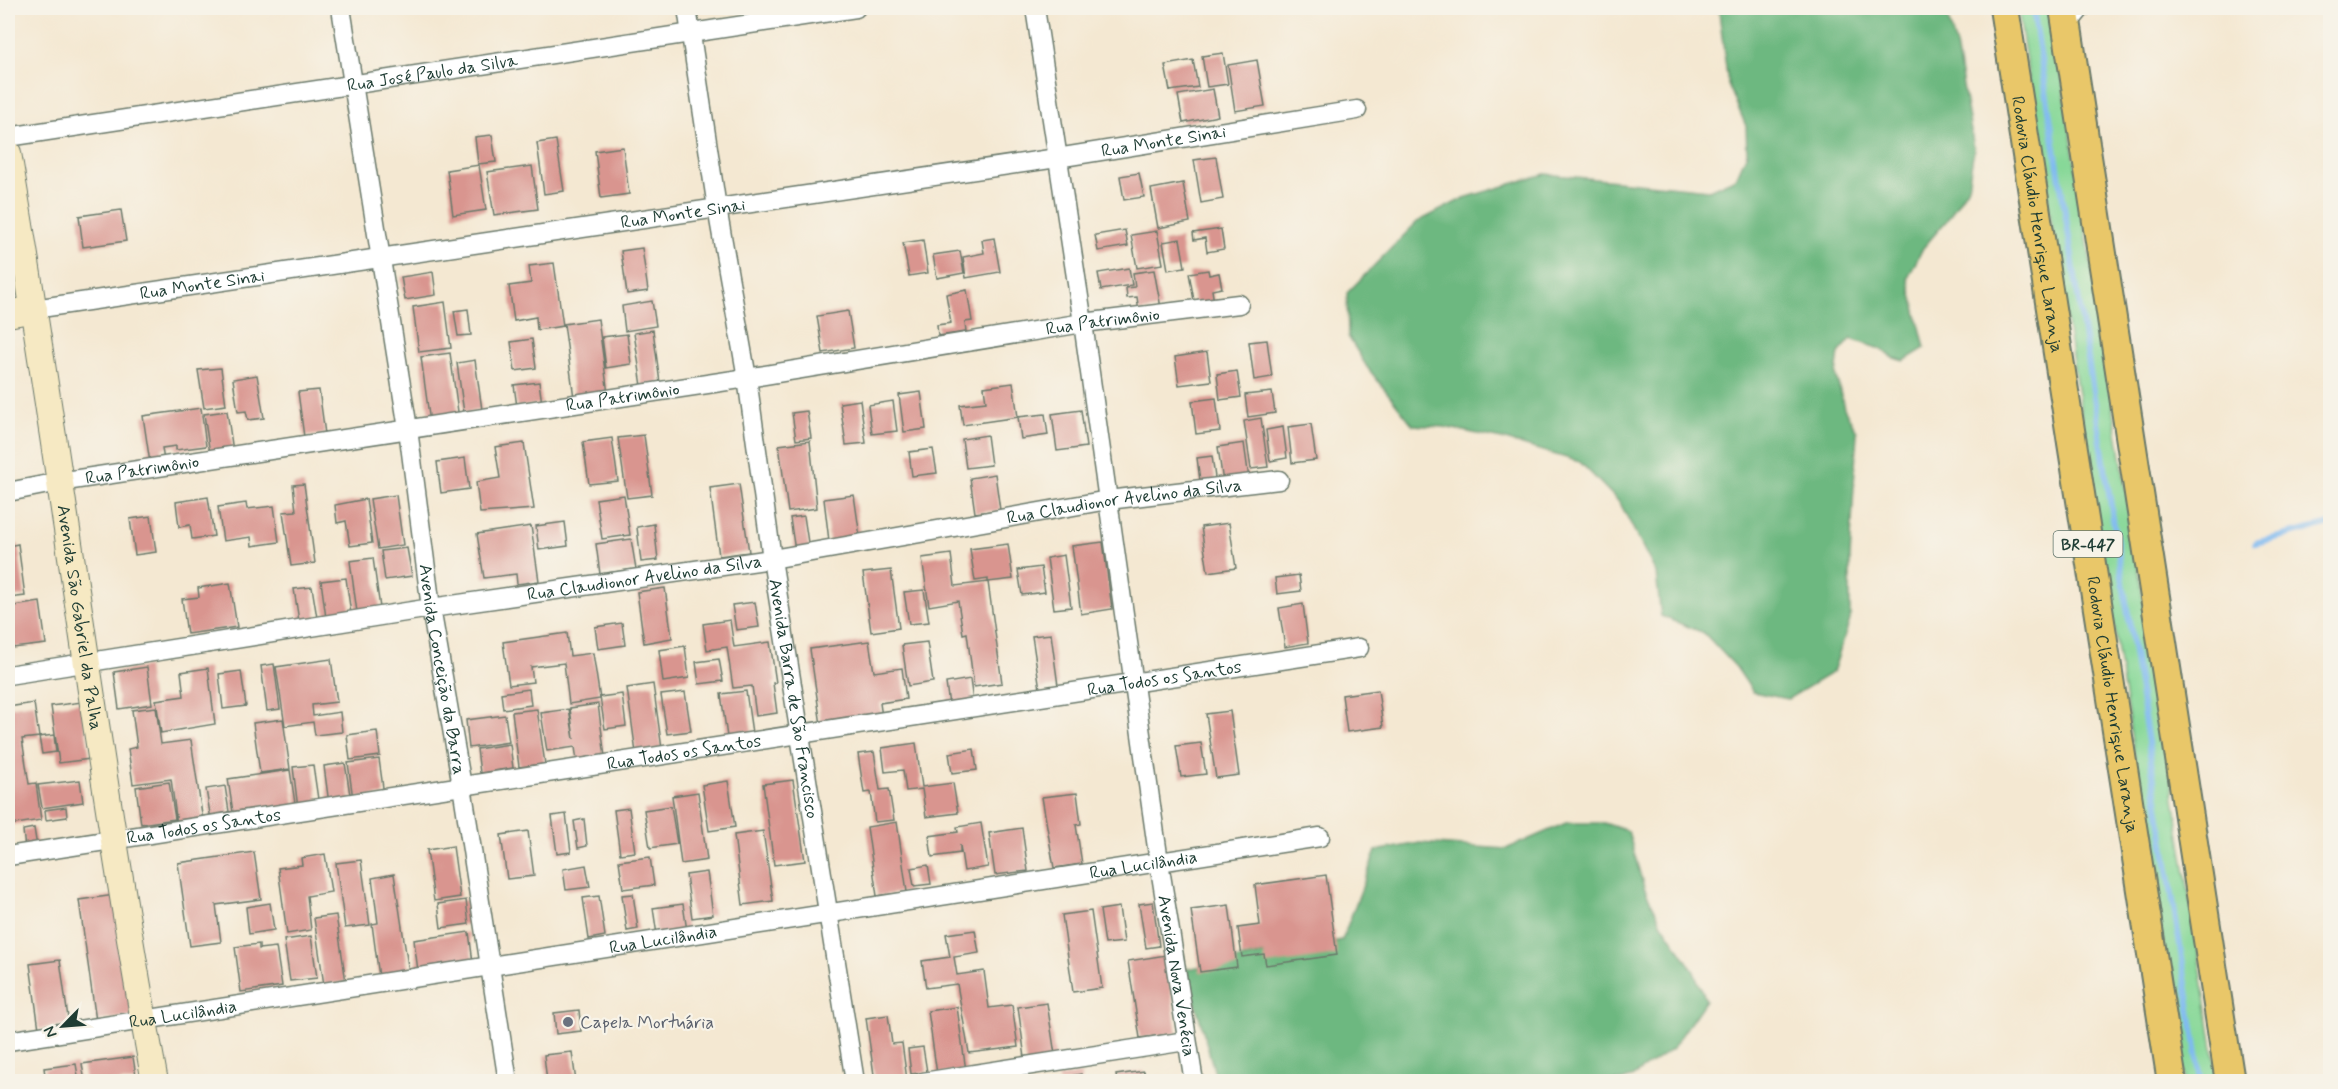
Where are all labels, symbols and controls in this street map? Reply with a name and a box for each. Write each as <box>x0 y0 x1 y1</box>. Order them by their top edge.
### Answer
street label: Rua José Paulo da Silva <box>345 49 519 98</box>
street label: Rodovia Cláudio Henrique Laranja <box>2005 94 2069 355</box>
street label: Rua Monte Sinai <box>1100 120 1228 164</box>
street label: Rua Monte Sinai <box>619 193 747 235</box>
street label: Rua Monte Sinai <box>138 264 266 306</box>
street label: Rua Patrimônio <box>1044 303 1161 342</box>
street label: Rua Patrimônio <box>564 377 681 418</box>
street label: Rua Patrimônio <box>84 450 201 491</box>
street label: Rua Claudionor Avelino da Silva <box>1005 473 1243 531</box>
street label: Avenida São Gabriel da Palha <box>50 503 108 732</box>
road number: BR-447 <box>2054 531 2122 557</box>
street label: Rua Claudionor Avelino da Silva <box>526 550 764 607</box>
street label: Avenida Conceição da Barra <box>412 563 471 777</box>
street label: Rodovia Cláudio Henrique Laranja <box>2080 575 2144 835</box>
street label: Avenida Barra de São Francisco <box>762 577 824 821</box>
street label: Rua Todos os Santos <box>1086 655 1243 703</box>
street label: Rua Todos os Santos <box>605 729 763 777</box>
street label: Rua Todos os Santos <box>125 803 283 851</box>
street label: Rua Lucilândia <box>1088 845 1199 886</box>
street label: Avenida Nova Venécia <box>1151 893 1201 1058</box>
street label: Rua Lucilândia <box>608 920 719 960</box>
street label: Rua Lucilândia <box>127 995 239 1035</box>
north arrow <box>33 996 93 1056</box>
place label: Capela Mortuária <box>580 1011 714 1035</box>
marker: Capela Mortuária <box>561 1015 575 1029</box>
text: N <box>39 1022 63 1041</box>

